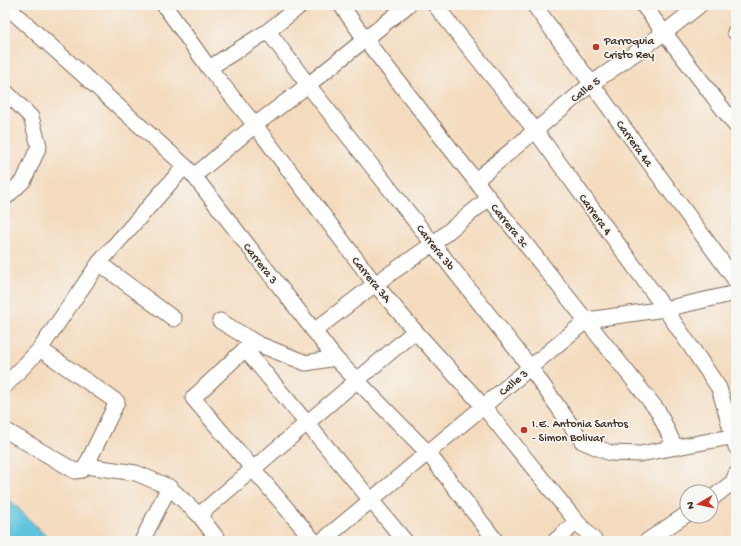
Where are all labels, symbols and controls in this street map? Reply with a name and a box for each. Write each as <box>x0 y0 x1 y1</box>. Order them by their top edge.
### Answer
place label: Parroquia Cristo Rey <box>603 35 654 63</box>
marker: Parroquia Cristo Rey <box>591 42 601 52</box>
street label: Calle 5 <box>569 75 604 106</box>
street label: Carrera 4a <box>612 118 655 170</box>
street label: Carrera 4 <box>575 192 614 239</box>
street label: Carrera 3c <box>487 202 531 252</box>
street label: Carrera 3b <box>412 223 457 274</box>
street label: Carrera 3 <box>239 241 280 287</box>
street label: Carrera 3A <box>348 255 394 307</box>
street label: Calle 3 <box>497 367 532 400</box>
place label: I.E. Antonia Santos - Simon Bolivar <box>532 418 629 446</box>
marker: I.E. Antonia Santos - Simon Bolivar <box>519 425 529 435</box>
north arrow <box>679 484 719 524</box>
text: N <box>685 501 698 510</box>

